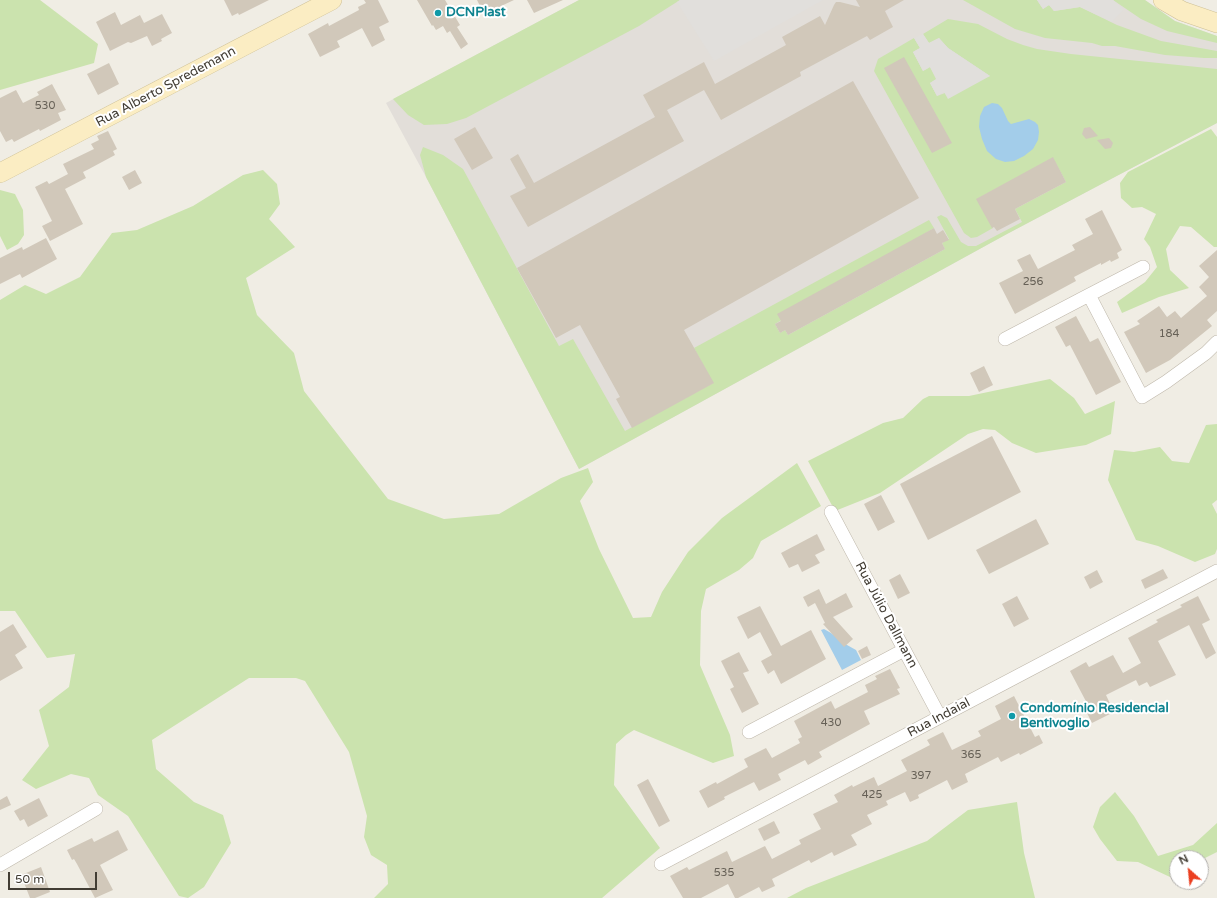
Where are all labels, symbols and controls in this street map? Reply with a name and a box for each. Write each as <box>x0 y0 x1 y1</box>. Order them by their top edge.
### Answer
place label: DCNPlast <box>446 5 506 21</box>
marker: DCNPlast <box>433 8 443 18</box>
street label: Rua Alberto Spredemann <box>93 43 239 131</box>
house number: 530 <box>35 99 55 113</box>
house number: 256 <box>1023 275 1043 289</box>
house number: 184 <box>1159 327 1179 341</box>
street label: Rua Júlio Dallmann <box>851 559 921 671</box>
street label: Rua Indaial <box>905 695 973 741</box>
place label: Condomínio Residencial Bentivoglio <box>1020 701 1169 732</box>
marker: Condomínio Residencial Bentivoglio <box>1007 711 1017 721</box>
house number: 430 <box>821 716 841 730</box>
house number: 365 <box>961 748 981 762</box>
house number: 397 <box>911 769 931 783</box>
house number: 425 <box>862 788 882 802</box>
north arrow <box>1169 850 1209 890</box>
text: N <box>1177 852 1191 868</box>
scale bar <box>10 864 99 890</box>
house number: 535 <box>714 866 734 880</box>
text: 50 m <box>15 872 44 886</box>

